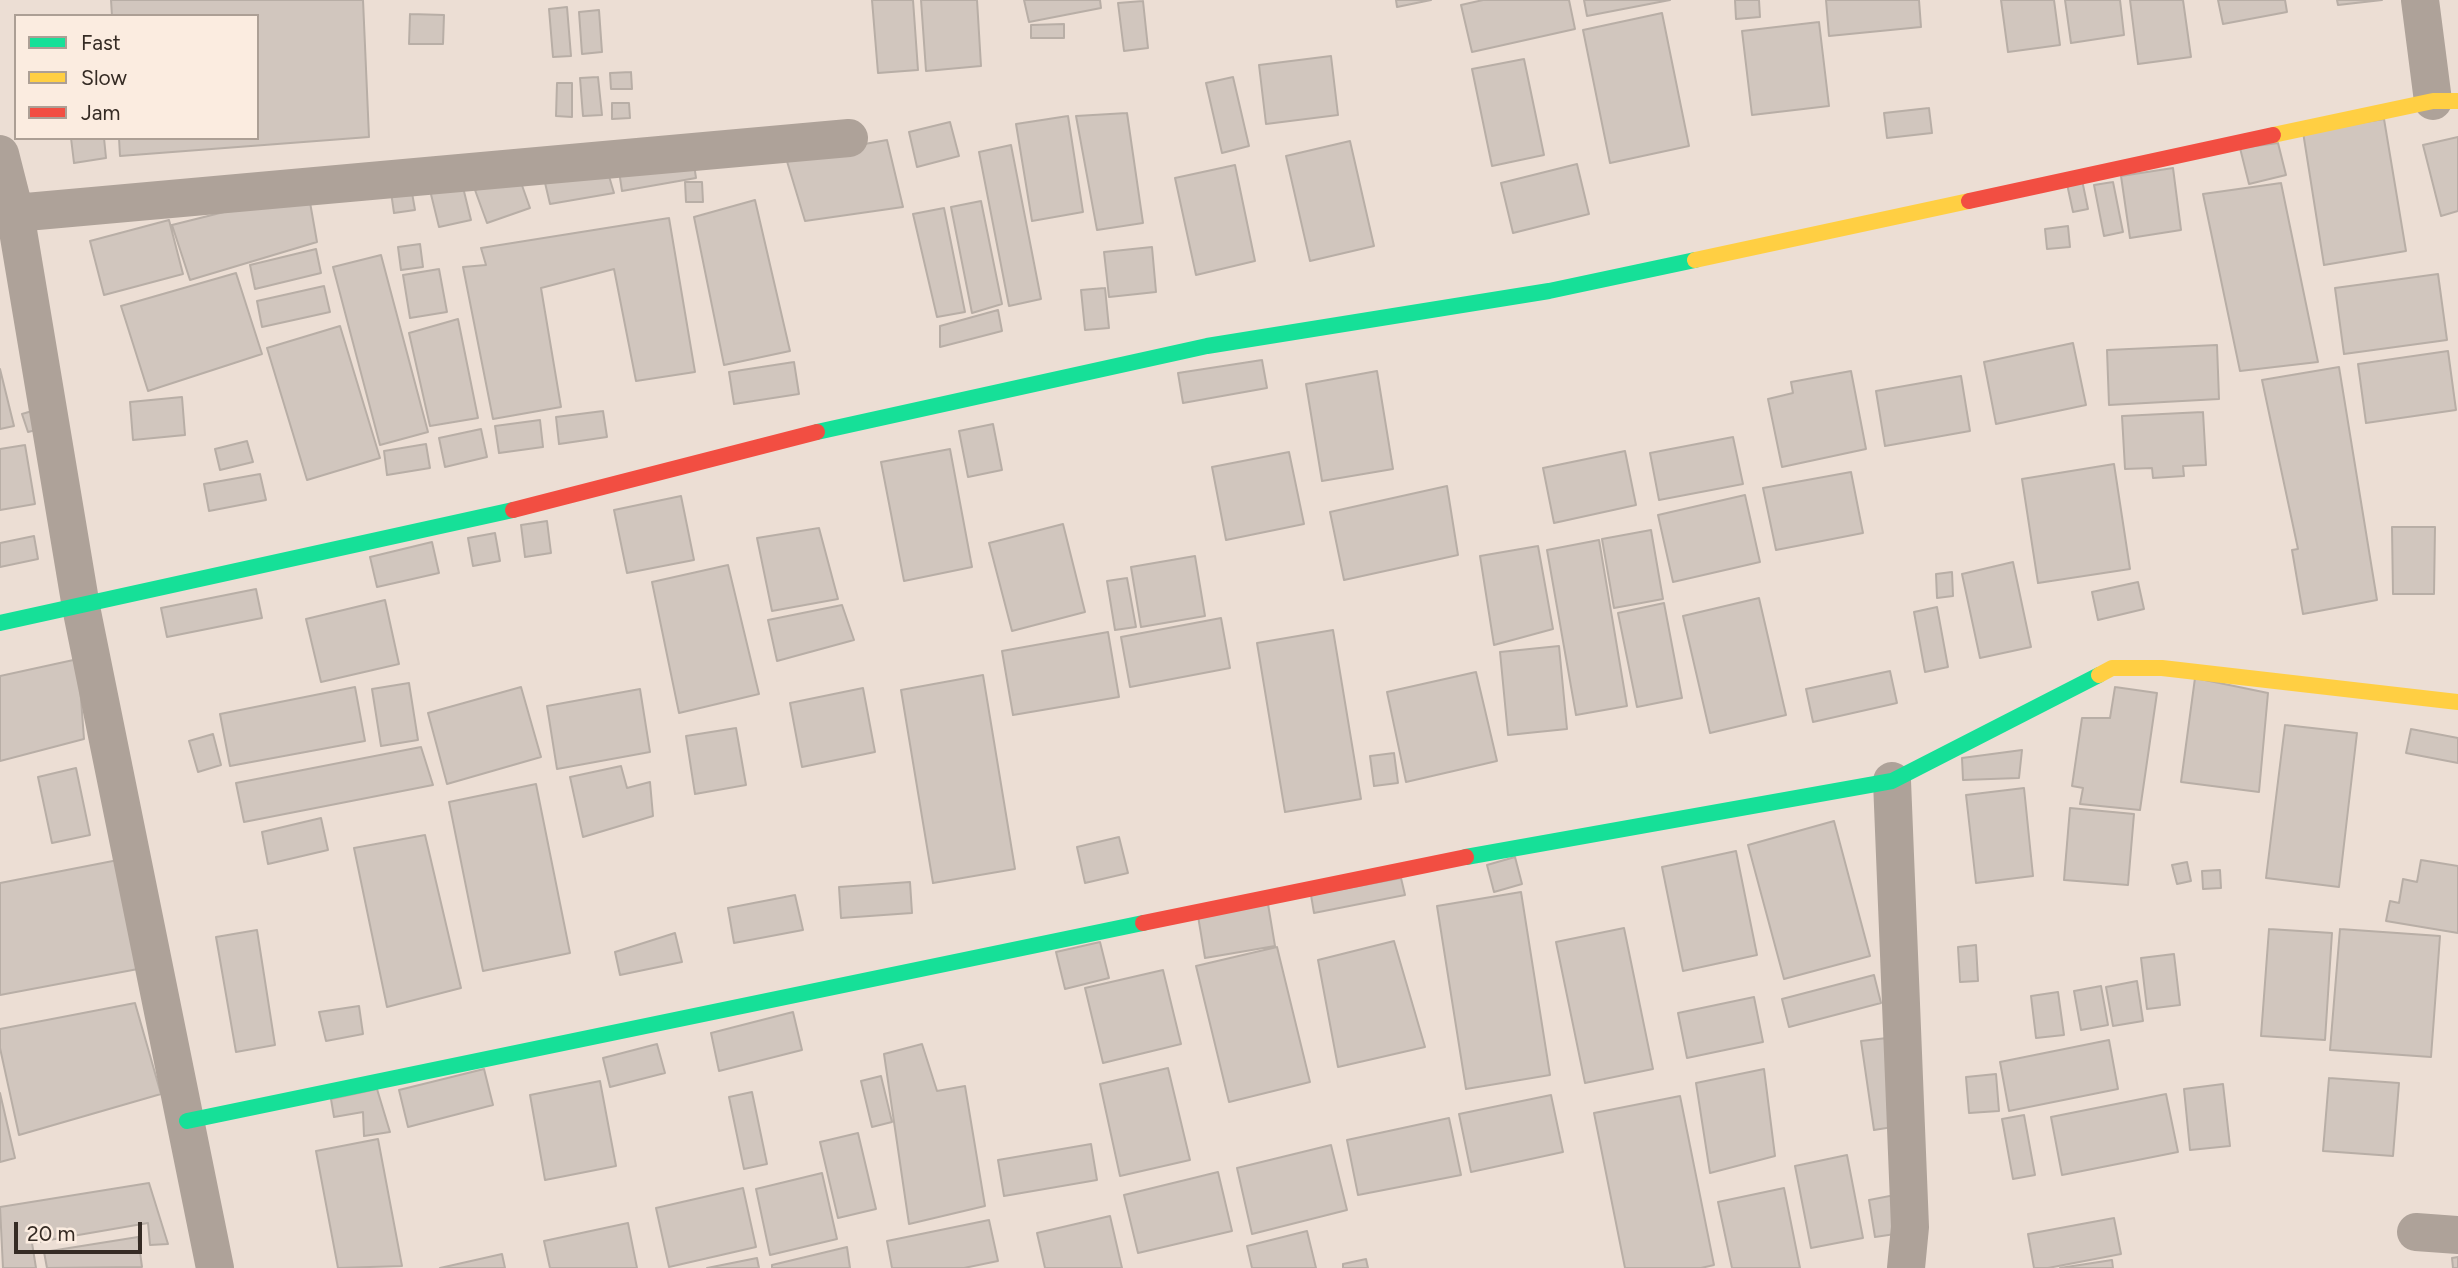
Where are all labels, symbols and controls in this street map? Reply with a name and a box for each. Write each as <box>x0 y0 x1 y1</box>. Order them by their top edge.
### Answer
legend <box>14 14 259 140</box>
text: Fast <box>81 30 121 55</box>
text: Slow <box>81 65 127 90</box>
text: Jam <box>81 100 120 125</box>
scale bar <box>18 1208 145 1252</box>
text: 20 m <box>27 1221 75 1246</box>

